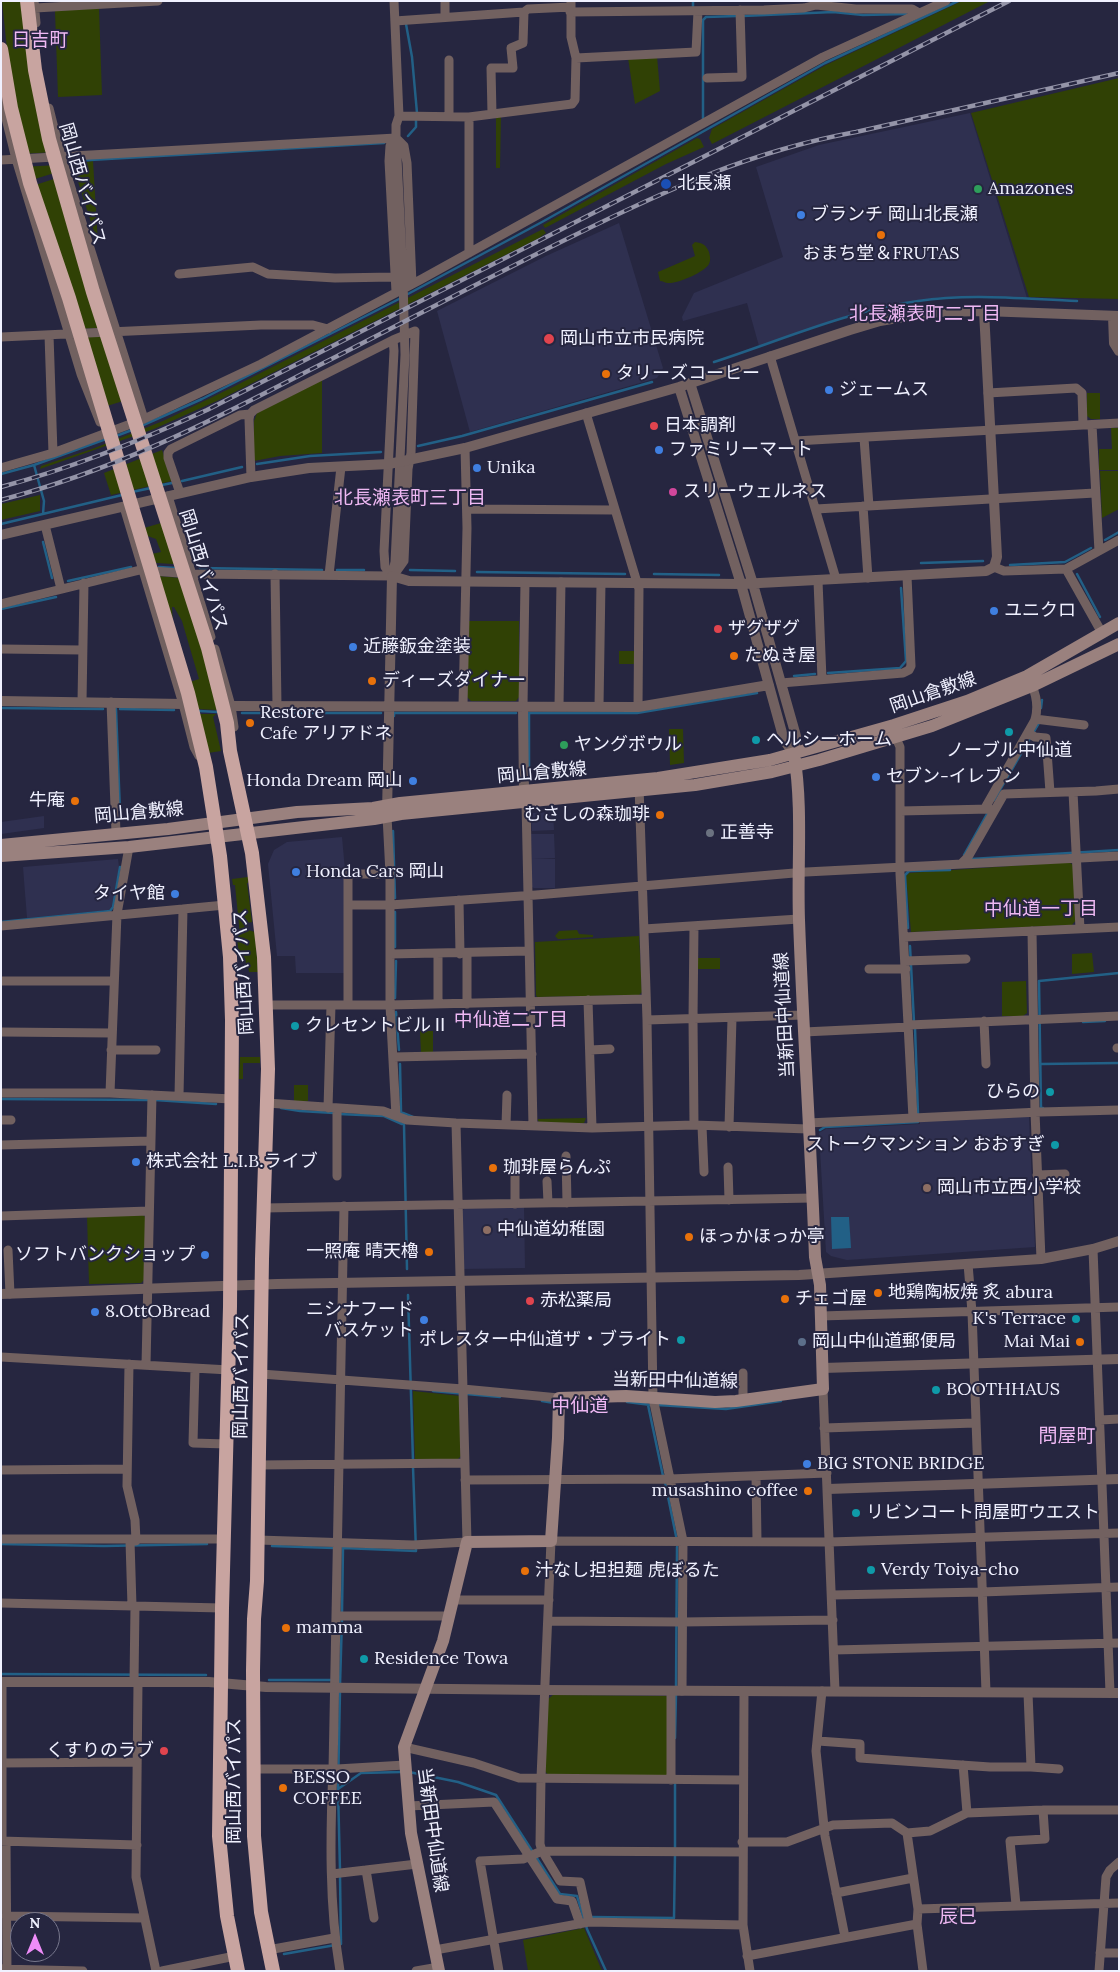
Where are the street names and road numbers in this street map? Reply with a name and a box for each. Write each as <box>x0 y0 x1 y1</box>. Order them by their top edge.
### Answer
street label: 岡山西バイパス <box>54 120 110 248</box>
street label: 岡山西バイパス <box>174 507 232 633</box>
street label: 岡山倉敷線 <box>887 668 979 718</box>
street label: 岡山倉敷線 <box>496 758 588 788</box>
street label: 岡山倉敷線 <box>93 798 185 828</box>
street label: 岡山西バイパス <box>230 909 258 1035</box>
street label: 当新田中仙道線 <box>771 952 799 1078</box>
street label: 岡山西バイパス <box>230 1313 254 1439</box>
street label: 当新田中仙道線 <box>612 1369 738 1393</box>
street label: 岡山西バイパス <box>224 1718 246 1844</box>
street label: 当新田中仙道線 <box>413 1766 451 1894</box>

